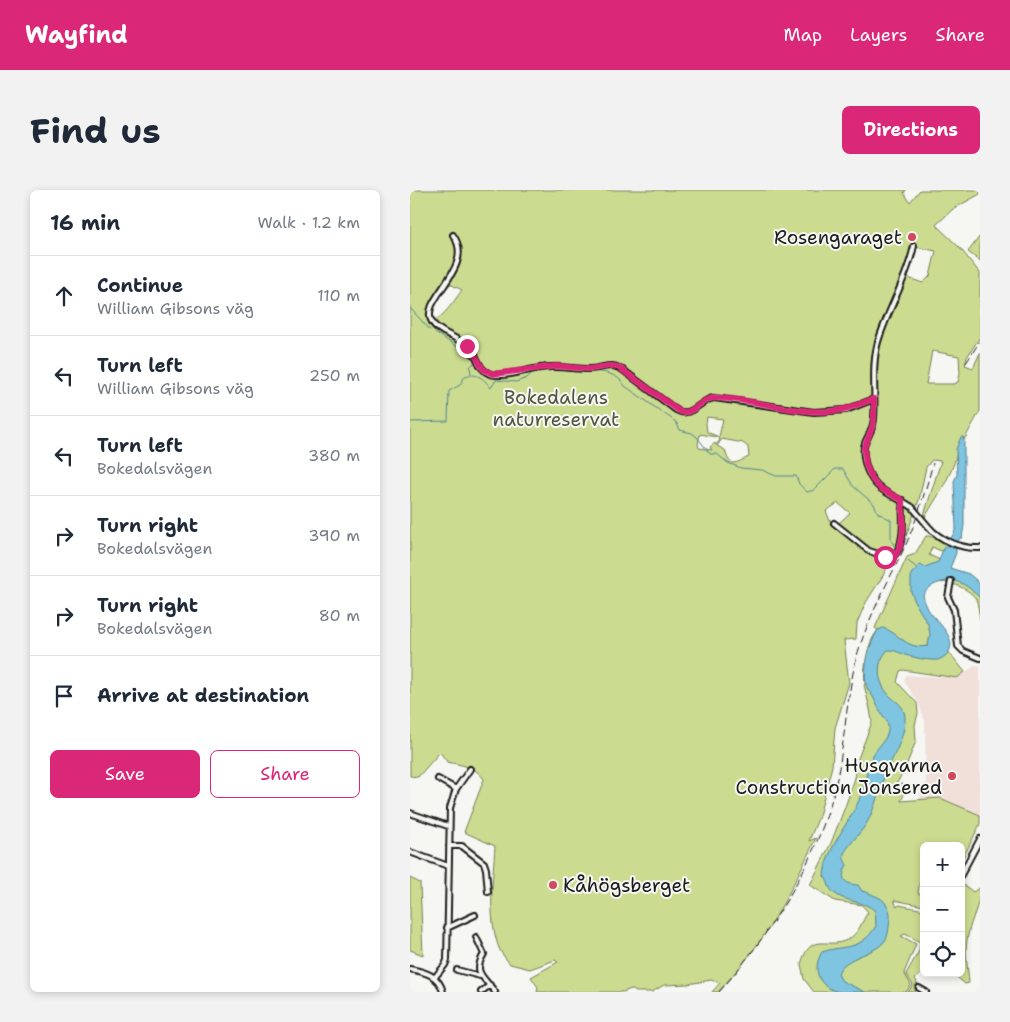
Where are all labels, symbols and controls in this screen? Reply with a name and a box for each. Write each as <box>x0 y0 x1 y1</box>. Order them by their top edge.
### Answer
text: Wayfind <box>25 19 128 51</box>
text: Map <box>784 23 822 47</box>
text: Layers <box>850 23 907 47</box>
text: Share <box>935 23 985 47</box>
button: Directions <box>842 106 980 154</box>
text: Find us <box>30 107 161 154</box>
text: 16 min <box>50 209 120 237</box>
text: Walk · 1.2 km <box>258 212 360 233</box>
place label: Rosengaraget <box>774 225 902 250</box>
marker: Rosengaraget <box>906 231 918 243</box>
text: Continue <box>97 273 183 298</box>
icon: ahead <box>50 282 78 310</box>
text: 110 m <box>317 285 360 306</box>
text: William Gibsons väg <box>97 298 254 319</box>
route end <box>456 335 479 358</box>
text: Turn left <box>97 353 183 378</box>
icon: left <box>50 362 78 390</box>
text: 250 m <box>309 365 360 386</box>
text: William Gibsons väg <box>97 378 254 399</box>
park label: Bokedalens naturreservat <box>493 385 619 432</box>
text: Turn left <box>97 433 183 458</box>
icon: left <box>50 442 78 470</box>
text: 380 m <box>308 445 360 466</box>
text: Bokedalsvägen <box>97 458 212 479</box>
text: Turn right <box>97 513 198 538</box>
icon: right <box>50 522 78 550</box>
text: 390 m <box>308 525 360 546</box>
text: Bokedalsvägen <box>97 538 212 559</box>
route start <box>874 546 897 569</box>
text: Turn right <box>97 593 198 618</box>
icon: right <box>50 602 78 630</box>
text: 80 m <box>319 605 360 626</box>
text: Bokedalsvägen <box>97 618 212 639</box>
icon: arrive <box>50 682 78 710</box>
text: Arrive at destination <box>97 683 309 708</box>
button: Save <box>50 750 200 798</box>
button: Share <box>210 750 360 798</box>
place label: Husqvarna Construction Jonsered <box>736 753 942 800</box>
marker: Husqvarna Construction Jonsered <box>946 770 958 782</box>
map controls <box>920 842 965 977</box>
button: + <box>920 842 965 887</box>
place label: Kåhögsberget <box>563 873 690 898</box>
marker: Kåhögsberget <box>547 879 559 891</box>
button: − <box>920 887 965 932</box>
button: locate <box>920 932 965 977</box>

